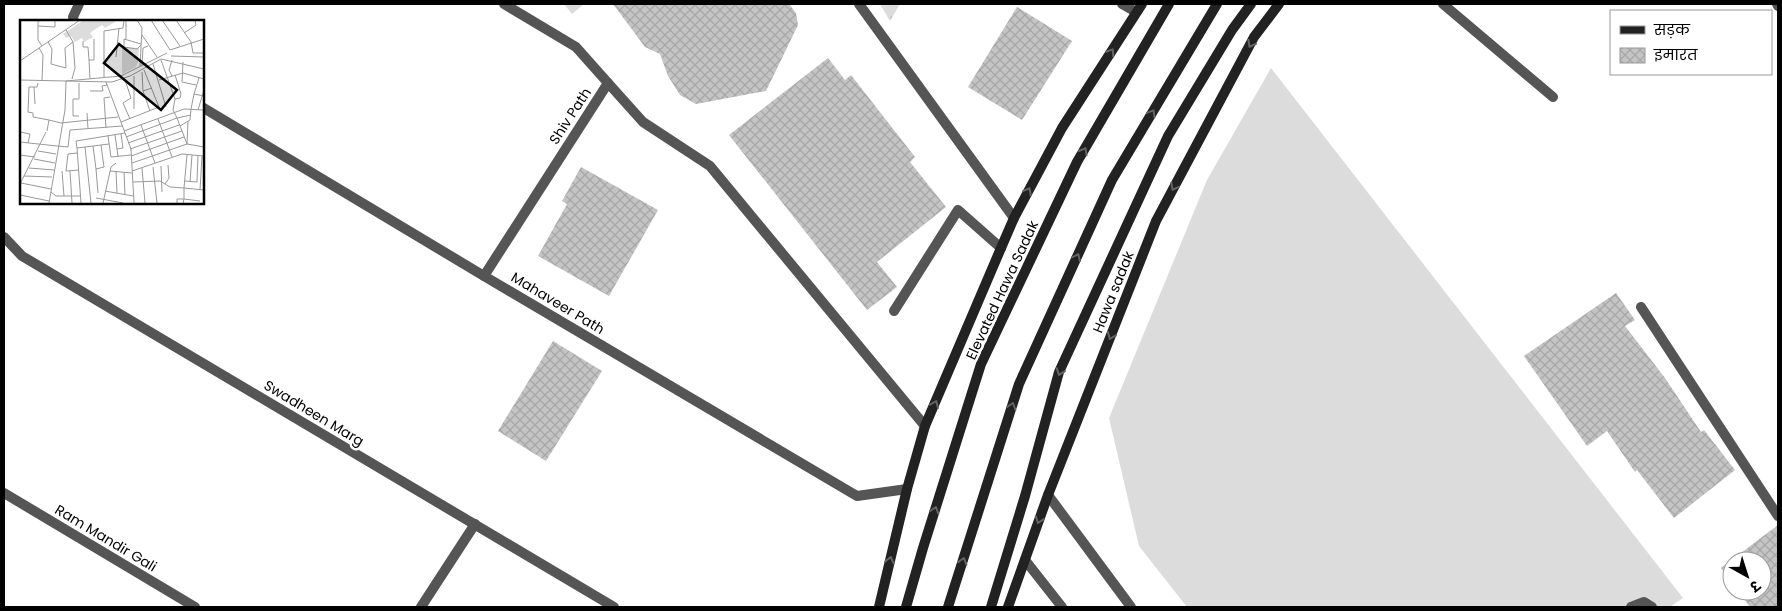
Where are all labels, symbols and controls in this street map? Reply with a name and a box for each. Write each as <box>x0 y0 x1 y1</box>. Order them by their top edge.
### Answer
legend <box>1610 10 1772 75</box>
text: सड़क <box>1653 19 1691 40</box>
inset map <box>20 20 204 204</box>
one-way arrow <box>1247 38 1257 47</box>
text: इमारत <box>1653 44 1698 65</box>
one-way arrow <box>1105 48 1115 57</box>
street label: Shiv Path <box>544 84 596 148</box>
one-way arrow <box>1145 110 1155 119</box>
one-way arrow <box>1077 147 1087 156</box>
one-way arrow <box>1171 182 1181 191</box>
one-way arrow <box>1022 187 1032 196</box>
street label: Elevated Hawa Sadak <box>961 217 1043 363</box>
street label: Hawa sadak <box>1087 247 1139 336</box>
one-way arrow <box>1071 253 1081 262</box>
street label: Mahaveer Path <box>508 267 608 339</box>
one-way arrow <box>1107 331 1117 340</box>
one-way arrow <box>1056 368 1066 376</box>
street label: Swadheen Marg <box>260 375 368 451</box>
one-way arrow <box>928 400 939 409</box>
one-way arrow <box>1006 402 1016 410</box>
street label: Ram Mandir Gali <box>51 500 161 576</box>
one-way arrow <box>929 507 939 515</box>
one-way arrow <box>1035 515 1045 524</box>
north arrow <box>1722 551 1772 601</box>
one-way arrow <box>884 555 895 564</box>
one-way arrow <box>957 557 967 565</box>
text: उ <box>1745 575 1765 597</box>

